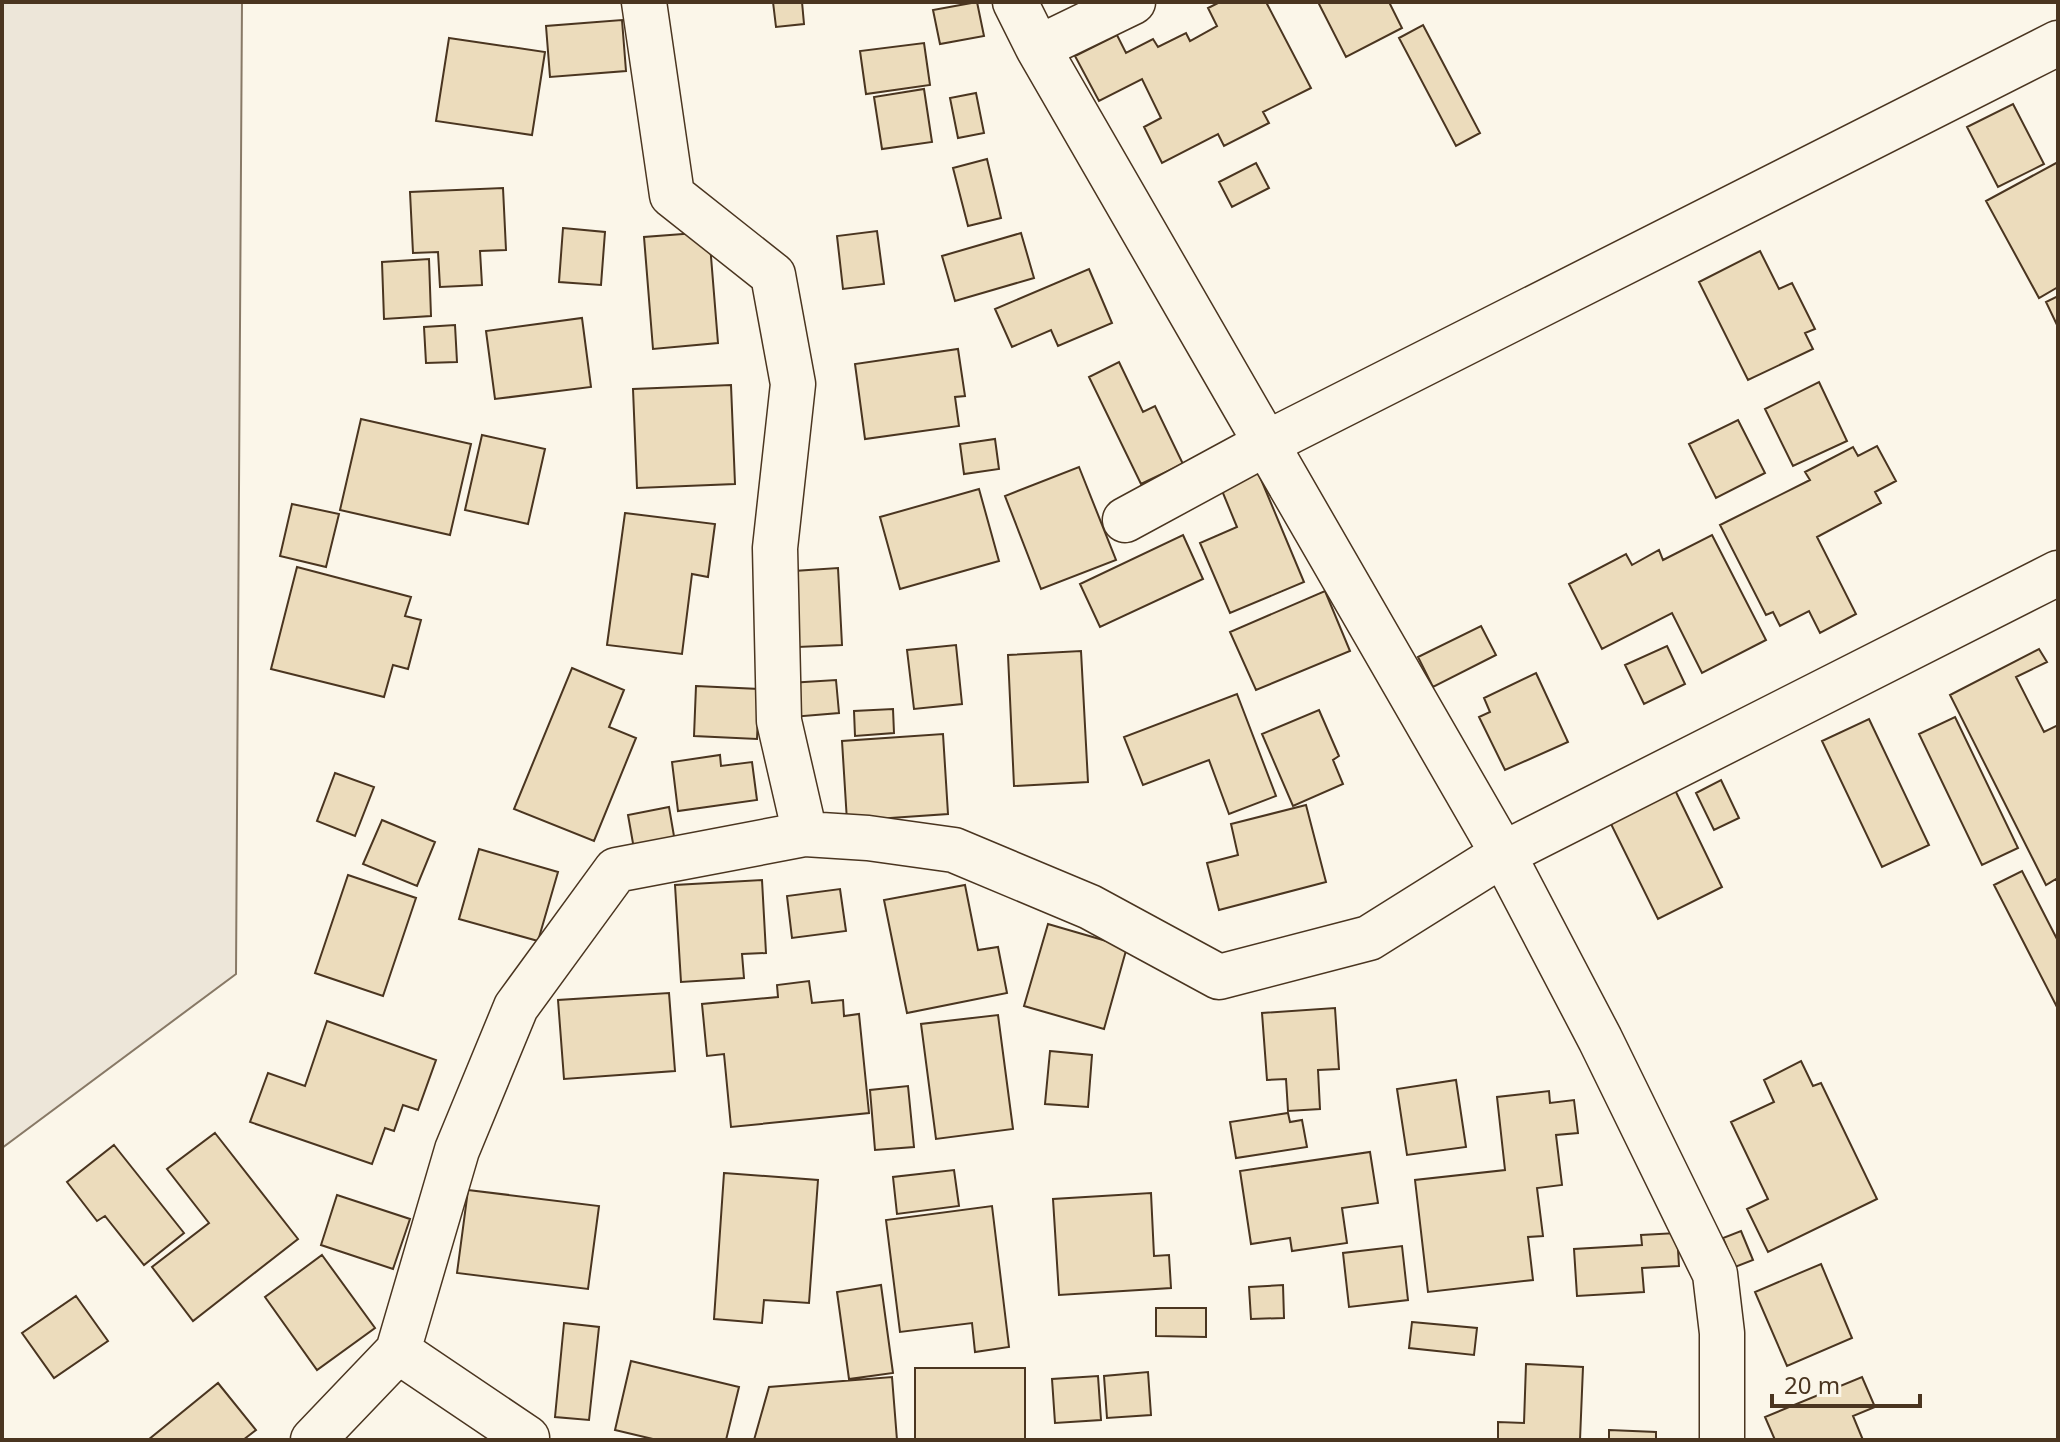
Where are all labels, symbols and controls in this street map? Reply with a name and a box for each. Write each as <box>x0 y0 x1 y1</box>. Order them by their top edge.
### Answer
scale bar <box>1772 1358 1920 1408</box>
text: 20 m <box>1784 1368 1840 1401</box>

